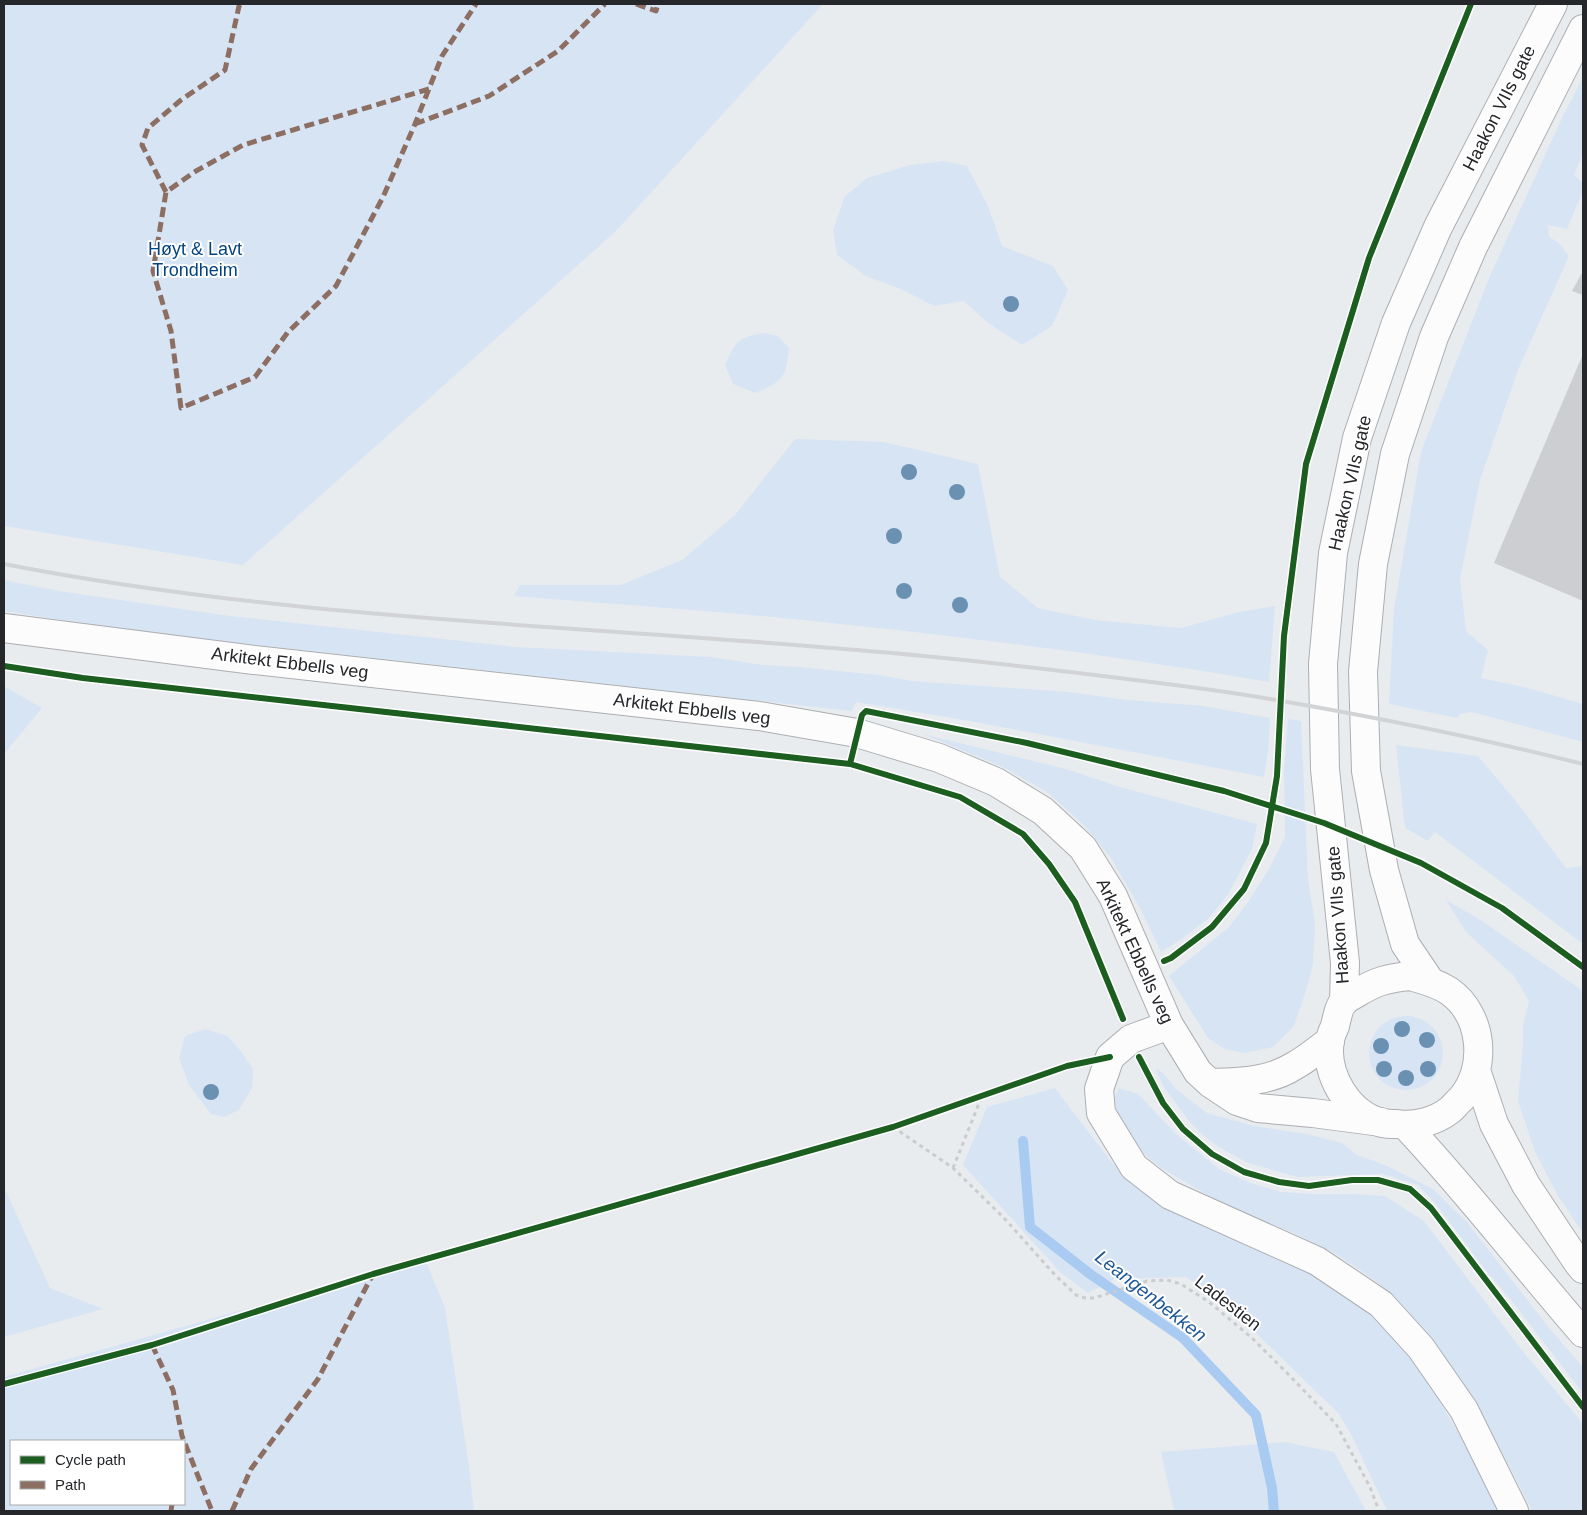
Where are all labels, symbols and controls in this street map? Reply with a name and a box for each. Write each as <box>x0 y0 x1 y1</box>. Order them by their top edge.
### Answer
street label: Haakon VIIs gate <box>1459 42 1539 174</box>
park label: Høyt & Lavt Trondheim <box>148 239 242 280</box>
street label: Haakon VIIs gate <box>1325 413 1375 553</box>
street label: Arkitekt Ebbells veg <box>210 643 370 683</box>
street label: Arkitekt Ebbells veg <box>612 689 772 729</box>
street label: Haakon VIIs gate <box>1323 845 1353 985</box>
street label: Arkitekt Ebbells veg <box>1093 875 1177 1027</box>
water label: Leangenbekken <box>1091 1246 1211 1346</box>
street label: Ladestien <box>1191 1271 1265 1335</box>
legend <box>10 1440 185 1505</box>
text: Cycle path <box>55 1451 126 1468</box>
text: Path <box>55 1476 86 1493</box>

